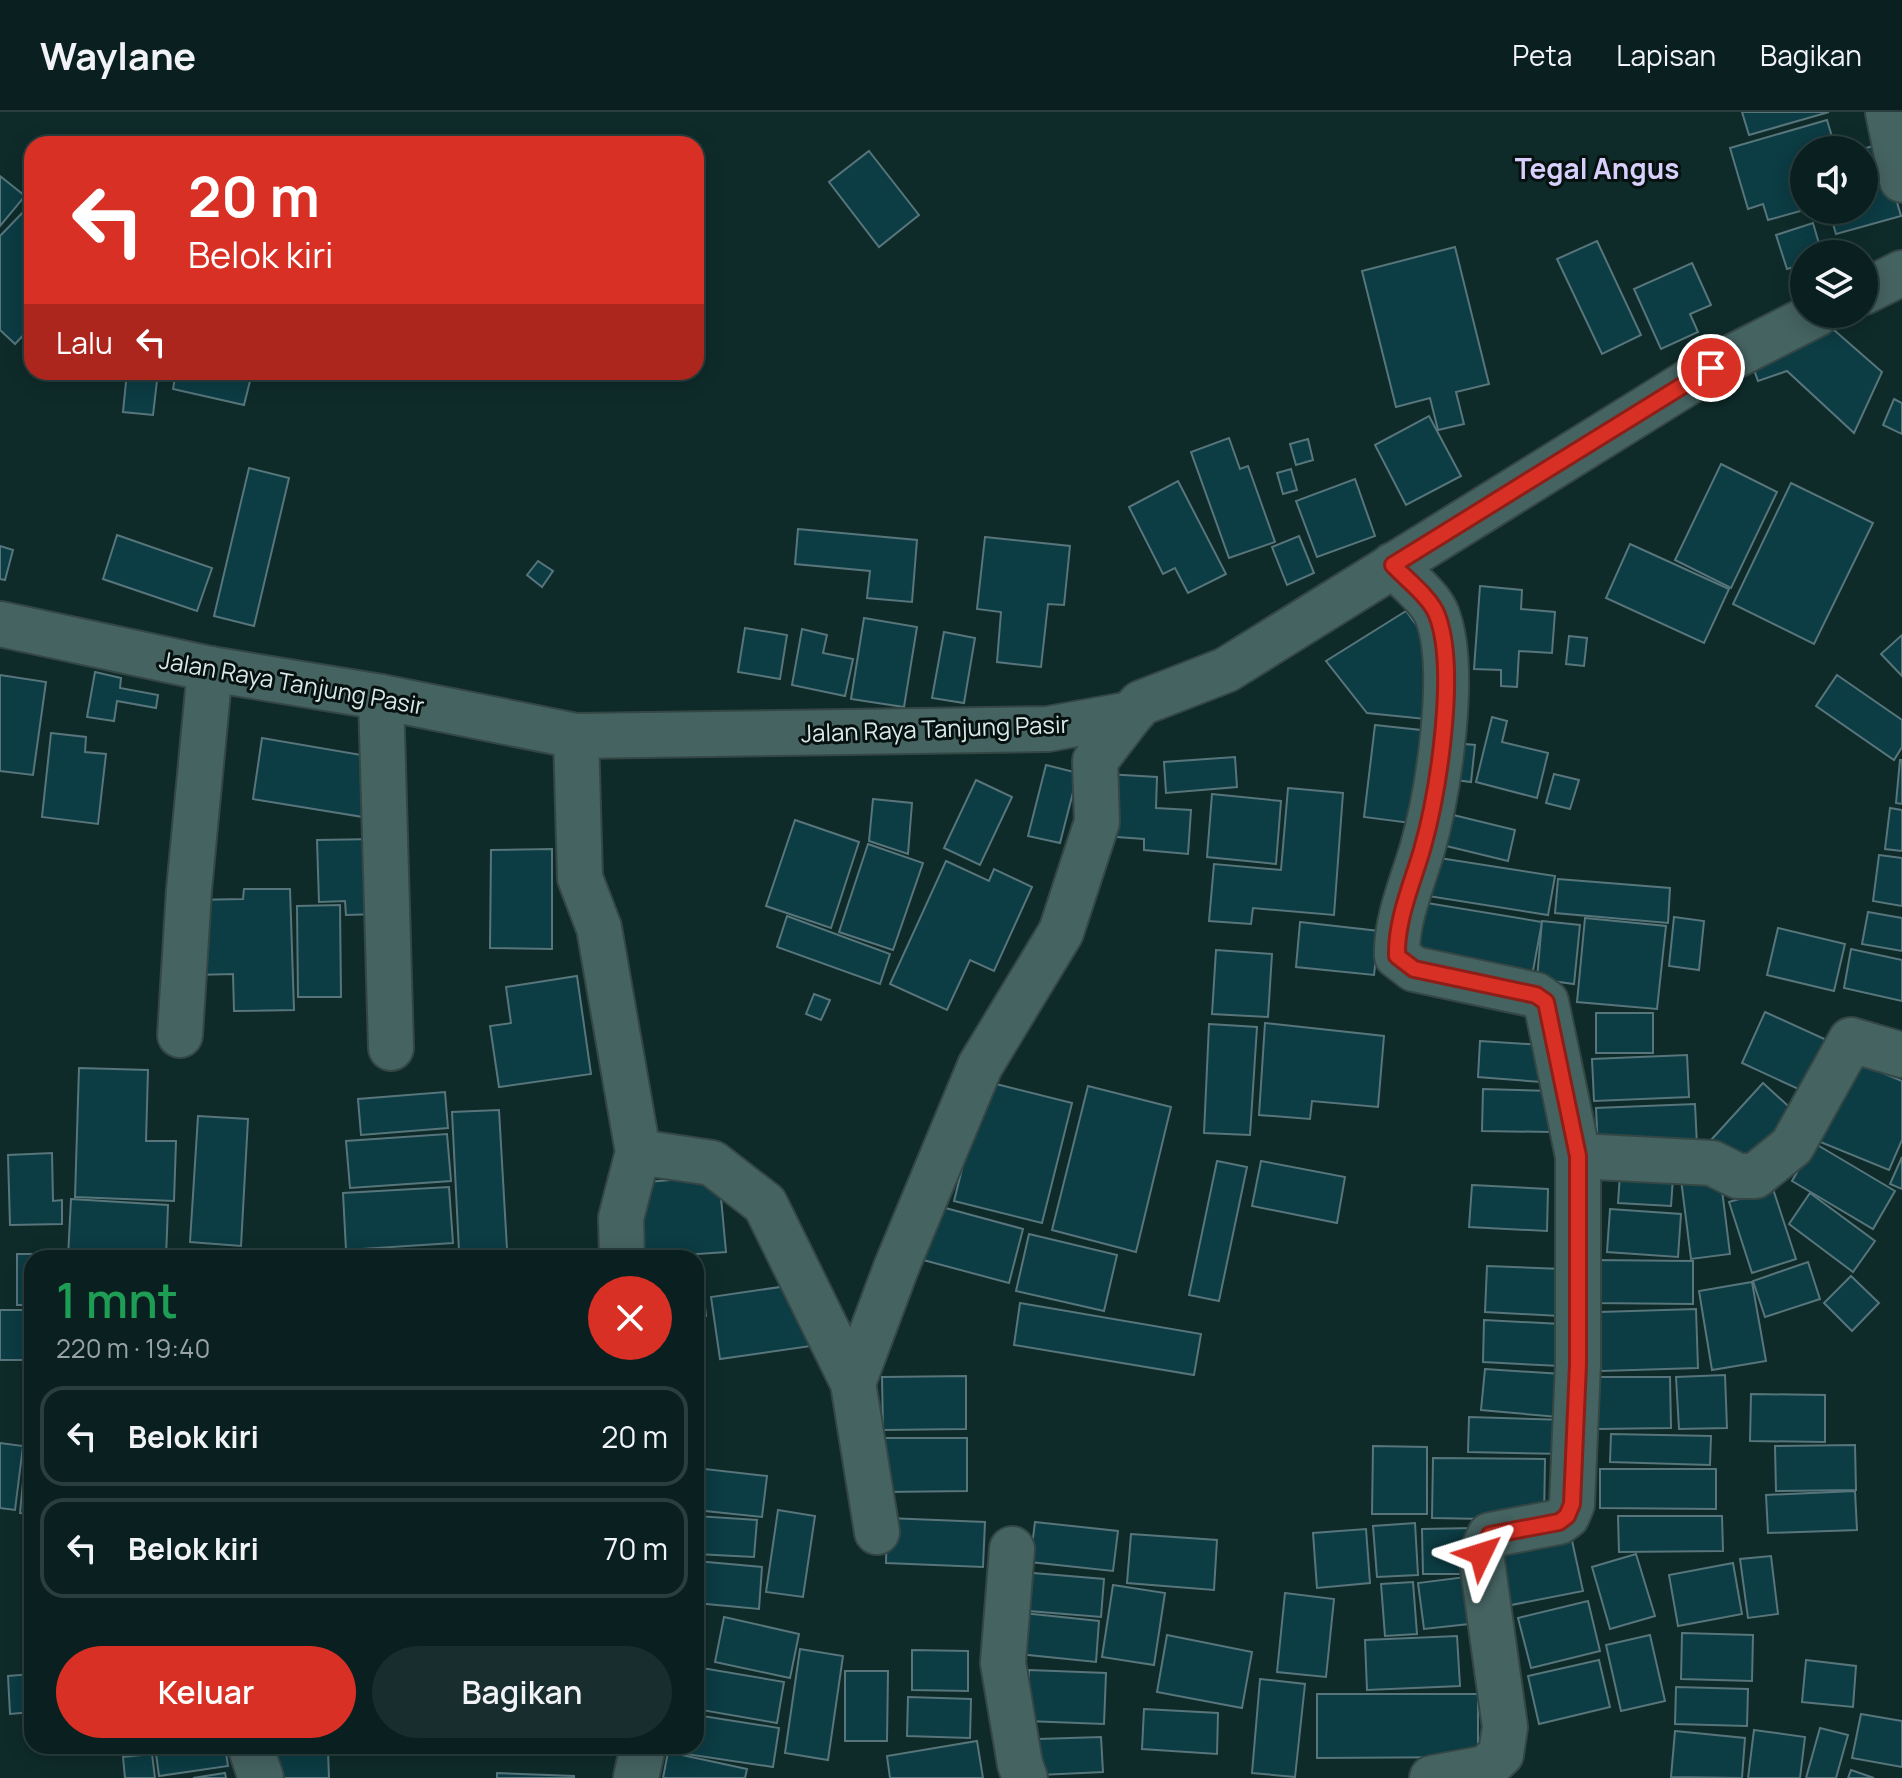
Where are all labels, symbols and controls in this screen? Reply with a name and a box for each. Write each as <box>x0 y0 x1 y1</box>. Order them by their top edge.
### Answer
text: Waylane <box>40 29 196 81</box>
text: Peta <box>1512 36 1572 74</box>
text: Lapisan <box>1616 36 1716 74</box>
text: Bagikan <box>1760 36 1862 74</box>
map controls <box>1790 136 1878 328</box>
button: sound <box>1790 136 1878 224</box>
district label: Tegal Angus <box>1515 149 1679 187</box>
text: 20 m <box>188 157 320 234</box>
icon: left <box>56 168 160 272</box>
text: Belok kiri <box>188 230 334 279</box>
button: layers <box>1790 240 1878 328</box>
icon: left <box>129 320 173 364</box>
text: Lalu <box>56 322 113 363</box>
pin <box>1677 334 1745 402</box>
icon: arrive <box>1689 346 1733 390</box>
street label: Jalan Raya Tanjung Pasir <box>157 642 427 722</box>
street label: Jalan Raya Tanjung Pasir <box>800 707 1070 749</box>
text: 1 mnt <box>56 1267 178 1332</box>
button: close <box>588 1276 672 1360</box>
text: 220 m · 19:40 <box>56 1330 210 1366</box>
icon: left <box>60 1414 104 1458</box>
text: Belok kiri <box>128 1416 259 1457</box>
text: 20 m <box>601 1416 668 1457</box>
position arrow <box>1439 1512 1523 1596</box>
icon: left <box>60 1526 104 1570</box>
text: Belok kiri <box>128 1528 259 1569</box>
text: 70 m <box>603 1528 668 1569</box>
button: Keluar <box>56 1646 356 1738</box>
button: Bagikan <box>372 1646 672 1738</box>

